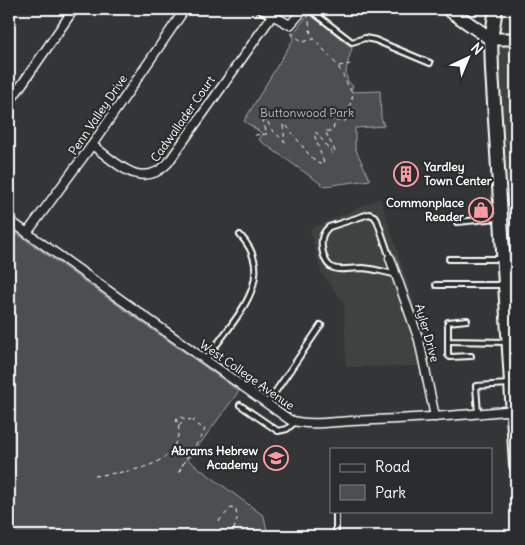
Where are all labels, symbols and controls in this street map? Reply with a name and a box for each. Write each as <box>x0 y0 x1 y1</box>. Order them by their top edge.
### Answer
north arrow <box>442 32 492 82</box>
text: N <box>467 39 487 58</box>
street label: Penn Valley Drive <box>65 72 130 158</box>
street label: Cadwallader Court <box>147 73 218 165</box>
park label: Buttonwood Park <box>260 105 354 120</box>
place label: Yardley Town Center <box>423 159 492 188</box>
building icon: Yardley Town Center <box>393 161 419 187</box>
place label: Commonplace Reader <box>386 195 465 224</box>
shop icon: Commonplace Reader <box>468 197 494 223</box>
street label: Ayler Drive <box>412 302 443 364</box>
street label: West College Avenue <box>197 336 297 413</box>
place label: Abrams Hebrew Academy <box>171 443 259 473</box>
school or university icon: Abrams Hebrew Academy <box>263 445 289 471</box>
legend <box>330 448 492 512</box>
text: Road <box>375 457 410 476</box>
text: Park <box>375 483 406 502</box>

